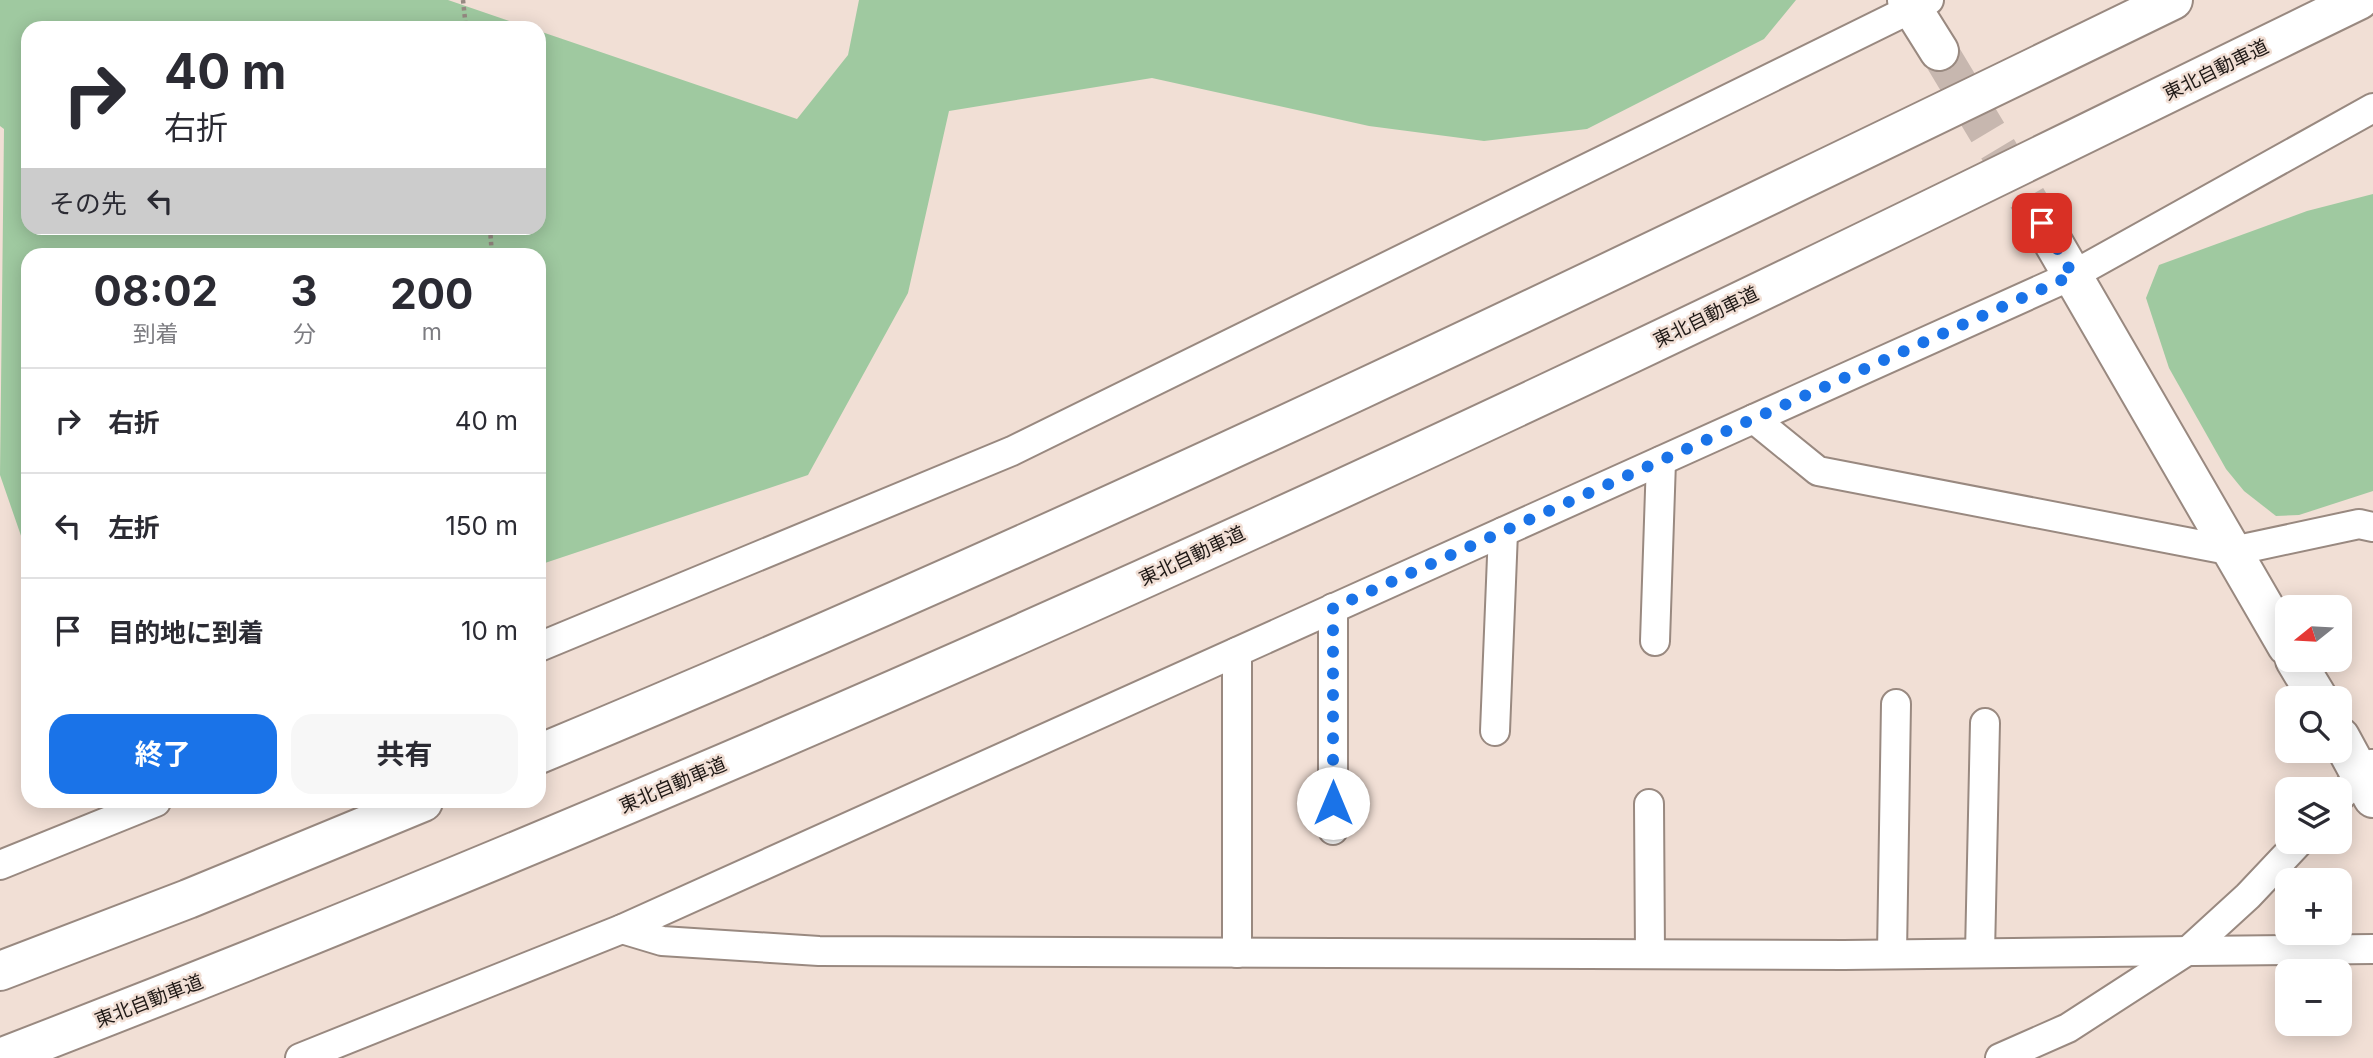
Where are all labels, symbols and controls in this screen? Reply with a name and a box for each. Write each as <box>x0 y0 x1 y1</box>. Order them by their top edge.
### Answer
street label: 東北自動車道 <box>2160 35 2272 105</box>
text: 40 m <box>164 42 287 101</box>
icon: right <box>49 49 140 140</box>
text: 右折 <box>164 108 228 147</box>
icon: left <box>141 182 179 220</box>
text: その先 <box>49 188 127 219</box>
pin <box>2012 193 2072 253</box>
icon: arrive <box>2023 204 2061 242</box>
text: 08:02 <box>94 265 218 316</box>
text: 3 <box>291 265 318 316</box>
text: 200 <box>390 268 473 319</box>
street label: 東北自動車道 <box>1650 282 1762 352</box>
text: m <box>422 318 442 346</box>
text: 到着 <box>133 320 179 348</box>
text: 分 <box>293 320 316 348</box>
icon: right <box>49 402 87 440</box>
text: 40 m <box>455 405 518 436</box>
text: 右折 <box>108 407 160 438</box>
icon: left <box>49 507 87 545</box>
text: 150 m <box>445 510 518 541</box>
text: 左折 <box>108 512 160 543</box>
street label: 東北自動車道 <box>1135 521 1249 591</box>
north arrow <box>2275 595 2352 672</box>
map controls <box>2275 595 2352 1036</box>
icon: arrive <box>49 612 87 650</box>
text: 10 m <box>461 615 518 646</box>
text: 目的地に到着 <box>108 617 264 648</box>
button: search <box>2275 686 2352 763</box>
button: 終了 <box>49 714 277 794</box>
button: 共有 <box>291 714 518 794</box>
street label: 東北自動車道 <box>616 752 730 818</box>
position arrow <box>1296 766 1370 840</box>
button: layers <box>2275 777 2352 854</box>
button: + <box>2275 868 2352 945</box>
button: − <box>2275 959 2352 1036</box>
street label: 東北自動車道 <box>92 970 206 1032</box>

